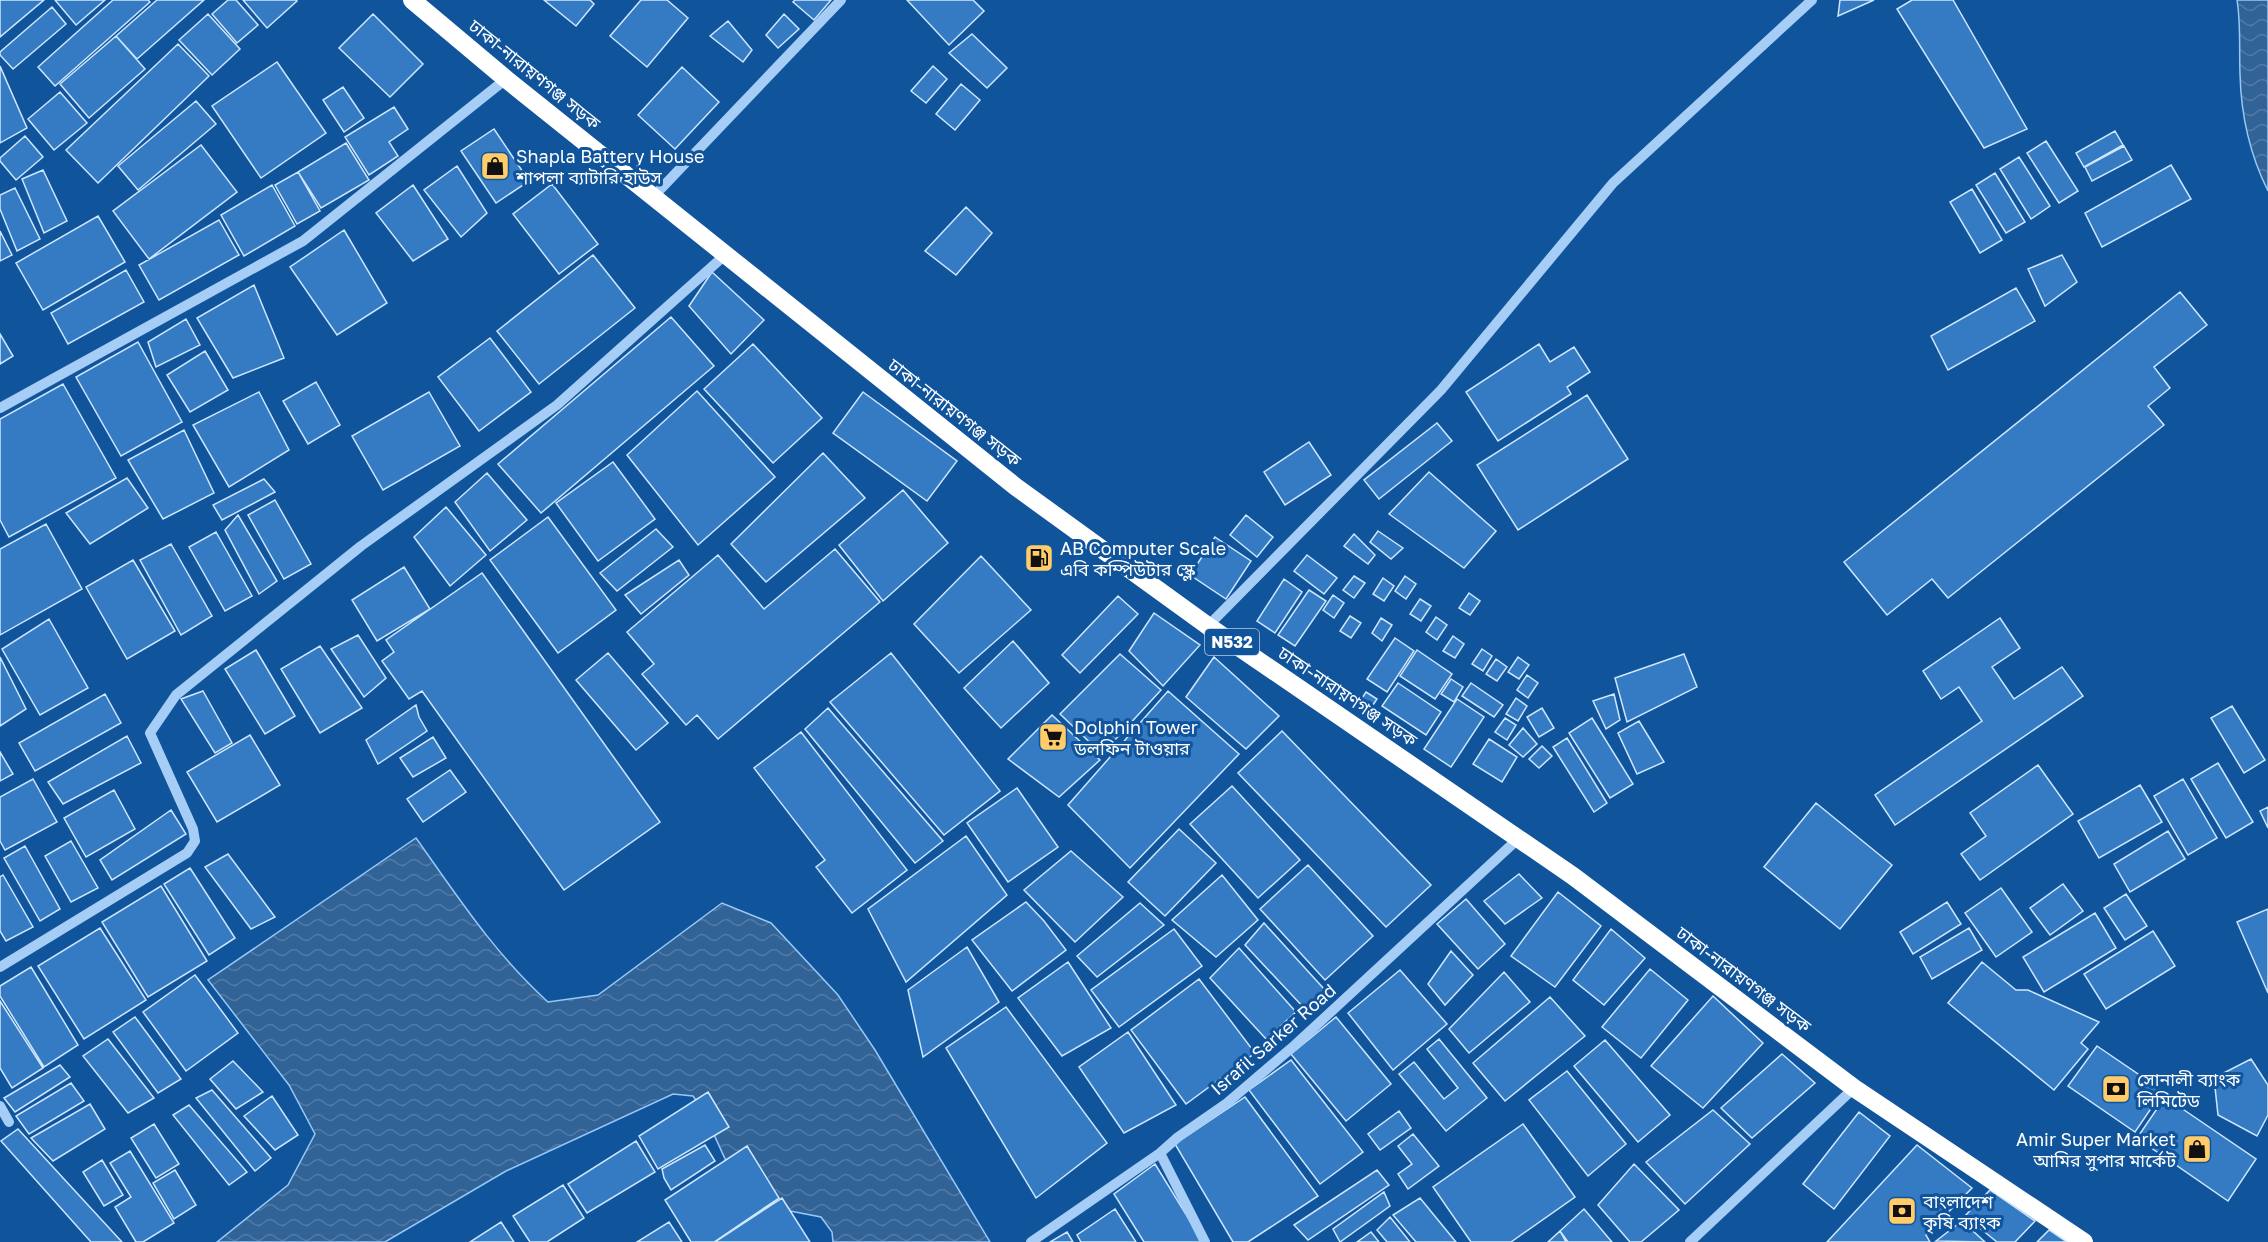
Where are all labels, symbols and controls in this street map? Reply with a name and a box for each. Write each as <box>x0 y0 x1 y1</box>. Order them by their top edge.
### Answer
street label: ঢাকা-নারায়ণগঞ্জ সড়ক <box>464 14 606 134</box>
place label: Shapla Battery House শাপলা ব্যাটারি হাউস <box>515 145 704 188</box>
shop icon: Shapla Battery House শাপলা ব্যাটারি হাউস <box>479 150 511 182</box>
street label: ঢাকা-নারায়ণগঞ্জ সড়ক <box>883 353 1026 471</box>
place label: AB Computer Scale এবি কম্পিউটার স্কেল <box>1060 537 1226 582</box>
fuel station icon: AB Computer Scale এবি কম্পিউটার স্কেল <box>1023 542 1055 574</box>
road number: N532 <box>1205 629 1259 655</box>
street label: ঢাকা-নারায়ণগঞ্জ সড়ক <box>1274 641 1422 751</box>
place label: Dolphin Tower ডলফিন টাওয়ার <box>1073 716 1198 759</box>
supermarket icon: Dolphin Tower ডলফিন টাওয়ার <box>1037 721 1069 753</box>
street label: ঢাকা-নারায়ণগঞ্জ সড়ক <box>1672 921 1816 1037</box>
street label: Israfil Sarker Road <box>1206 979 1340 1099</box>
place label: সোনালী ব্যাংক লিমিটেড <box>2136 1068 2241 1111</box>
bank icon: সোনালী ব্যাংক লিমিটেড <box>2100 1073 2132 1105</box>
place label: Amir Super Market আমির সুপার মার্কেট <box>2016 1128 2177 1172</box>
shop icon: Amir Super Market আমির সুপার মার্কেট <box>2181 1133 2213 1165</box>
place label: বাংলাদেশ কৃষি ব্যাংক <box>1922 1190 2001 1234</box>
bank icon: বাংলাদেশ কৃষি ব্যাংক <box>1886 1195 1918 1227</box>

